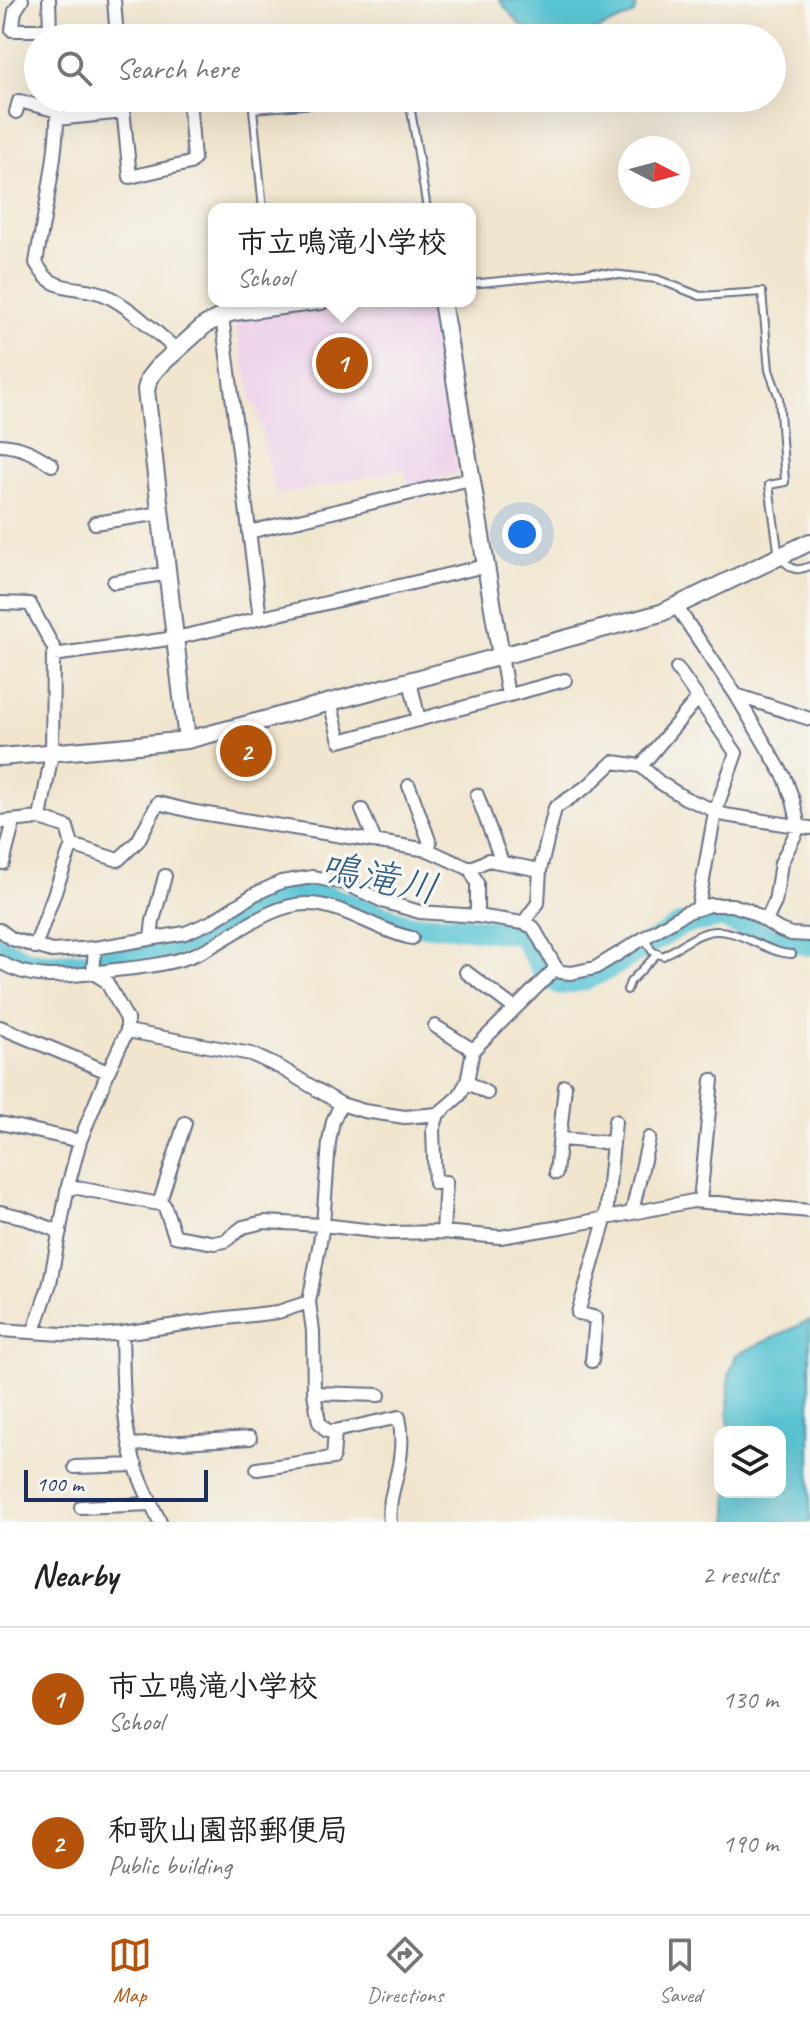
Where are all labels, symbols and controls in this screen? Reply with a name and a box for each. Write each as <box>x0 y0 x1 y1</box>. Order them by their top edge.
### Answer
search box <box>24 24 786 112</box>
icon: search <box>52 46 96 90</box>
text: Search here <box>116 49 238 87</box>
north arrow <box>618 136 690 208</box>
popup <box>208 203 476 307</box>
text: 市立鳴滝小学校 <box>237 223 447 261</box>
text: School <box>237 261 293 294</box>
pin: 1 <box>316 333 368 393</box>
your location <box>502 514 542 554</box>
pin: 2 <box>220 721 272 781</box>
water label: 鳴滝川 <box>315 841 443 915</box>
map controls <box>714 1426 786 1498</box>
button: layers <box>714 1426 786 1498</box>
scale bar <box>24 1466 208 1502</box>
text: 100 m <box>36 1470 83 1498</box>
text: Nearby <box>32 1553 118 1596</box>
text: 2 results <box>702 1558 778 1591</box>
text: 市立鳴滝小学校 <box>108 1667 318 1705</box>
text: 1 <box>52 1683 64 1716</box>
text: 130 m <box>722 1683 778 1716</box>
text: School <box>108 1705 164 1738</box>
text: 和歌山園部郵便局 <box>108 1811 348 1849</box>
text: 2 <box>52 1827 64 1860</box>
text: 190 m <box>722 1827 778 1860</box>
text: Public building <box>108 1849 231 1882</box>
tab: Map <box>108 1933 152 2009</box>
tab: Directions <box>367 1933 443 2009</box>
tab: Saved <box>658 1933 702 2009</box>

